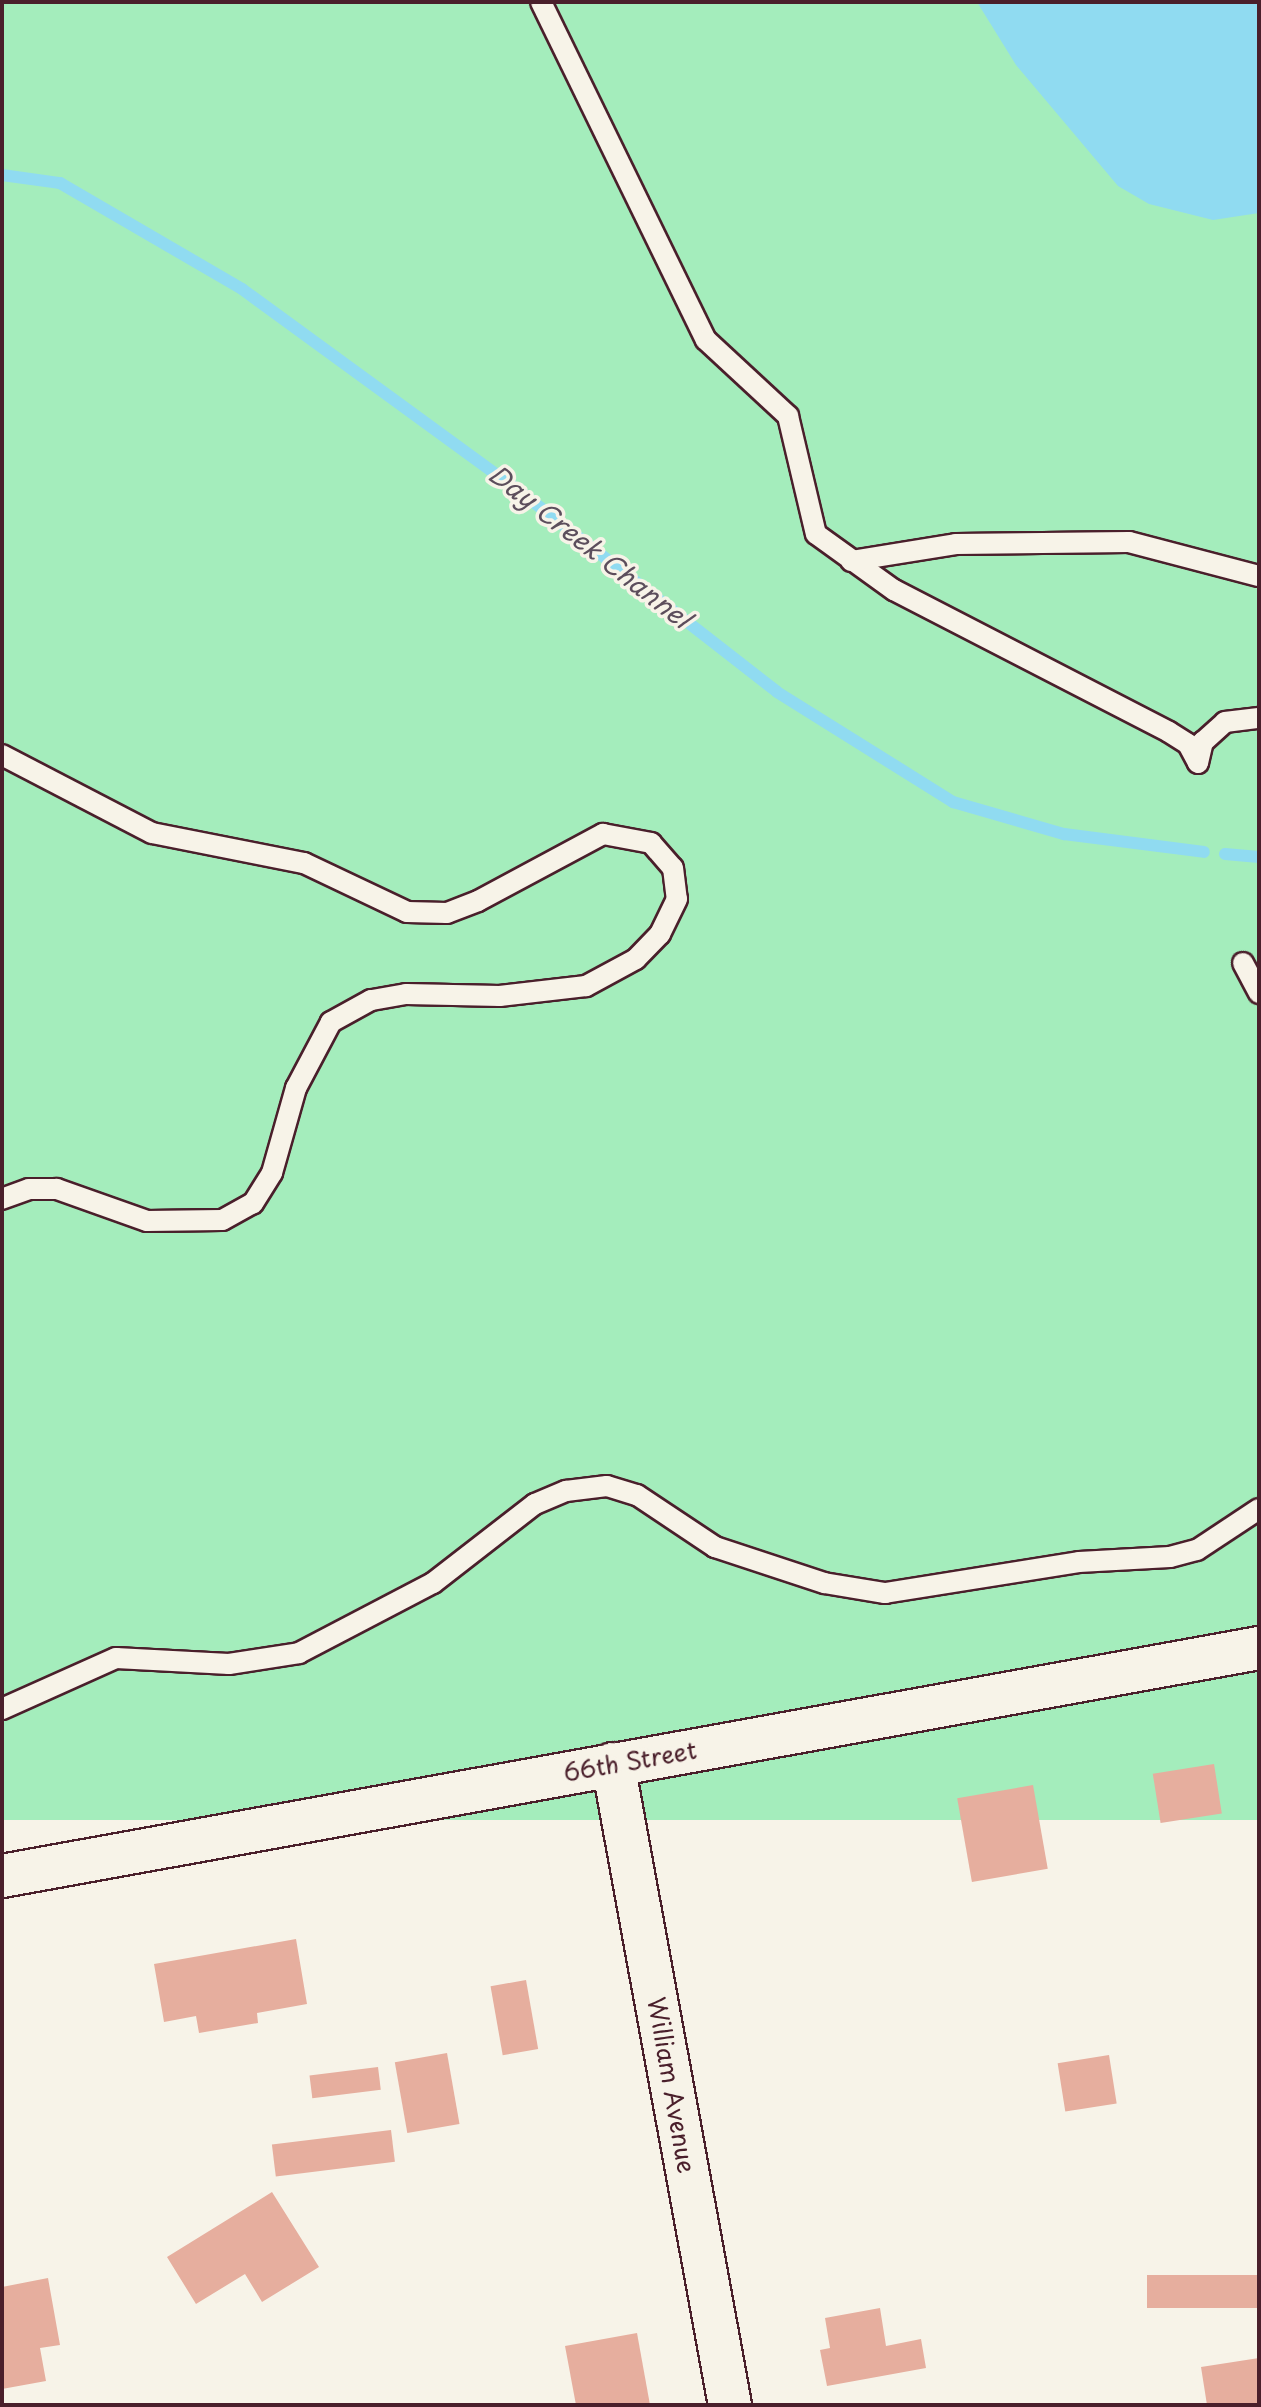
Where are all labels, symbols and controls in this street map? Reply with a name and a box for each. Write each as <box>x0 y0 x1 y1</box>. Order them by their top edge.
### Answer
water label: Day Creek Channel <box>483 457 697 635</box>
street label: 66th Street <box>560 1735 700 1787</box>
street label: William Avenue <box>642 1995 702 2175</box>

